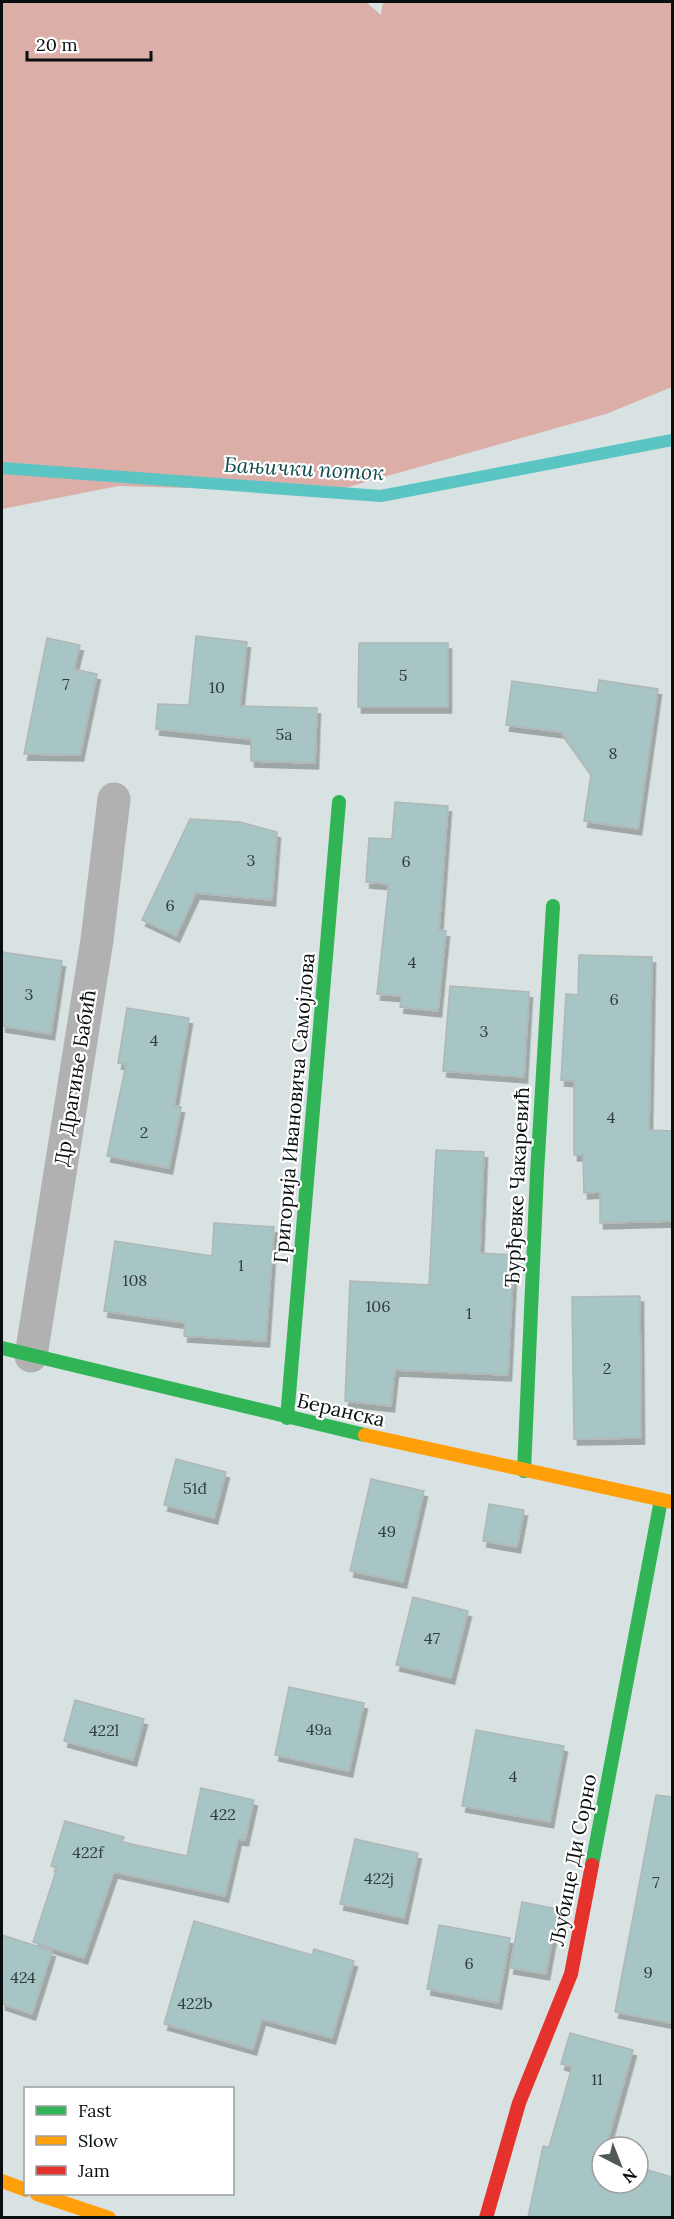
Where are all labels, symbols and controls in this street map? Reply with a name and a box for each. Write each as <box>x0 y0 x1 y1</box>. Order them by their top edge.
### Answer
scale bar <box>27 24 152 62</box>
text: 20 m <box>36 33 78 56</box>
water label: Бањички поток <box>223 451 385 486</box>
house number: 5 <box>399 665 407 685</box>
house number: 7 <box>62 674 70 694</box>
house number: 10 <box>209 677 225 697</box>
house number: 5a <box>276 724 292 744</box>
house number: 8 <box>609 743 618 763</box>
house number: 3 <box>247 850 256 870</box>
house number: 6 <box>401 851 411 871</box>
house number: 6 <box>165 895 175 915</box>
street label: Григорија Ивановича Самојлова <box>267 952 320 1264</box>
house number: 4 <box>408 952 417 972</box>
house number: 3 <box>25 984 34 1004</box>
street label: Др Драгиње Бабић <box>48 988 101 1168</box>
house number: 6 <box>609 989 619 1009</box>
house number: 3 <box>480 1021 489 1041</box>
house number: 4 <box>150 1030 159 1050</box>
street label: Ђурђевке Чакаревић <box>499 1086 534 1288</box>
house number: 4 <box>607 1107 616 1127</box>
house number: 2 <box>140 1122 148 1142</box>
house number: 1 <box>238 1255 244 1275</box>
house number: 108 <box>123 1270 147 1290</box>
house number: 106 <box>365 1296 391 1316</box>
house number: 1 <box>466 1303 472 1323</box>
house number: 2 <box>603 1358 611 1378</box>
street label: Беранска <box>295 1387 388 1432</box>
house number: 51đ <box>183 1478 207 1498</box>
house number: 49 <box>378 1521 396 1541</box>
house number: 47 <box>424 1628 441 1648</box>
house number: 49a <box>306 1719 332 1739</box>
house number: 422l <box>89 1720 119 1740</box>
house number: 4 <box>509 1766 518 1786</box>
street label: Љубице Ди Сорно <box>544 1772 601 1948</box>
house number: 422 <box>210 1804 236 1824</box>
house number: 422f <box>72 1842 105 1862</box>
house number: 422j <box>364 1868 394 1888</box>
house number: 7 <box>652 1872 660 1892</box>
house number: 6 <box>464 1953 474 1973</box>
house number: 9 <box>643 1962 653 1982</box>
house number: 424 <box>10 1967 36 1987</box>
house number: 422b <box>177 1993 213 2013</box>
house number: 11 <box>591 2069 603 2089</box>
legend <box>24 2087 234 2195</box>
text: Fast <box>78 2099 112 2122</box>
text: Slow <box>78 2129 118 2152</box>
north arrow <box>590 2135 650 2195</box>
text: Jam <box>77 2159 110 2182</box>
text: N <box>619 2165 641 2188</box>

